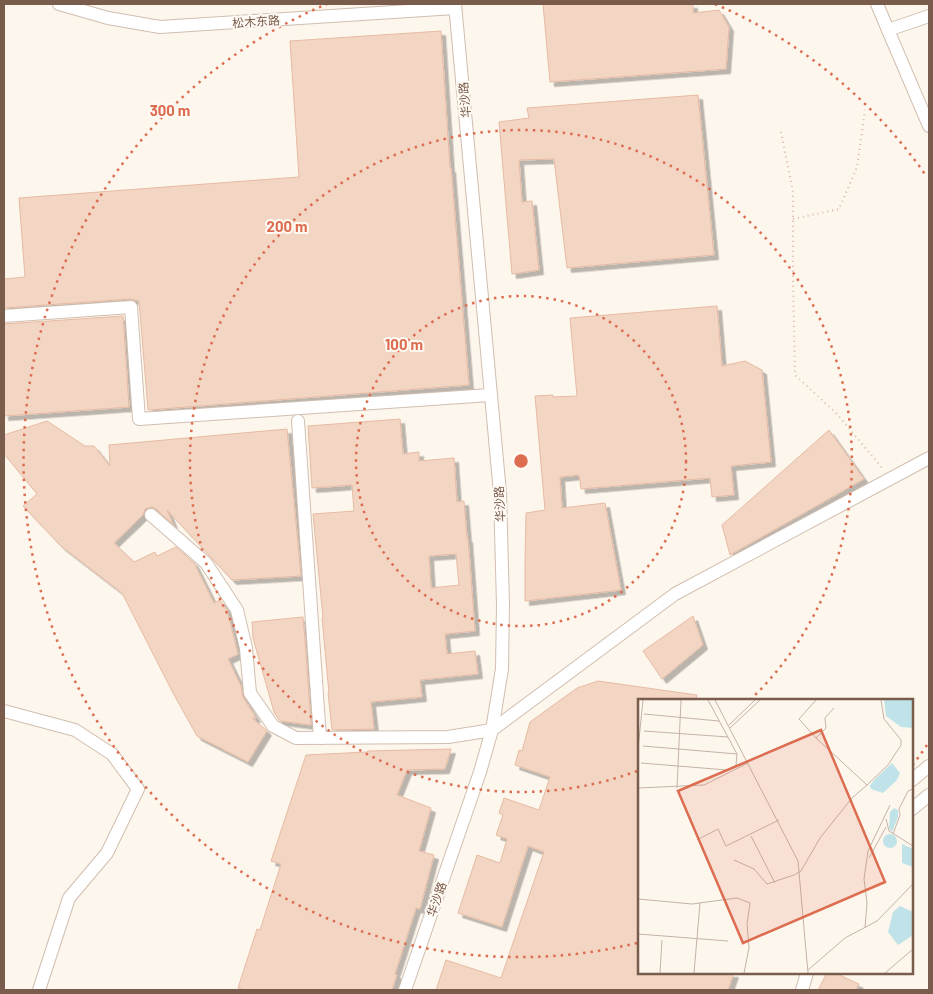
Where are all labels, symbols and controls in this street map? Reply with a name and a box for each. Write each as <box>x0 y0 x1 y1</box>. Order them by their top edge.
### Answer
street label: 松木东路 <box>232 12 280 30</box>
street label: 华沙路 <box>455 81 473 119</box>
text: 300 m <box>150 101 190 119</box>
text: 200 m <box>266 217 308 235</box>
text: 100 m <box>385 335 423 353</box>
centre of rings <box>512 452 530 470</box>
street label: 华沙路 <box>491 486 507 522</box>
inset map <box>638 699 913 974</box>
street label: 华沙路 <box>424 880 448 918</box>

